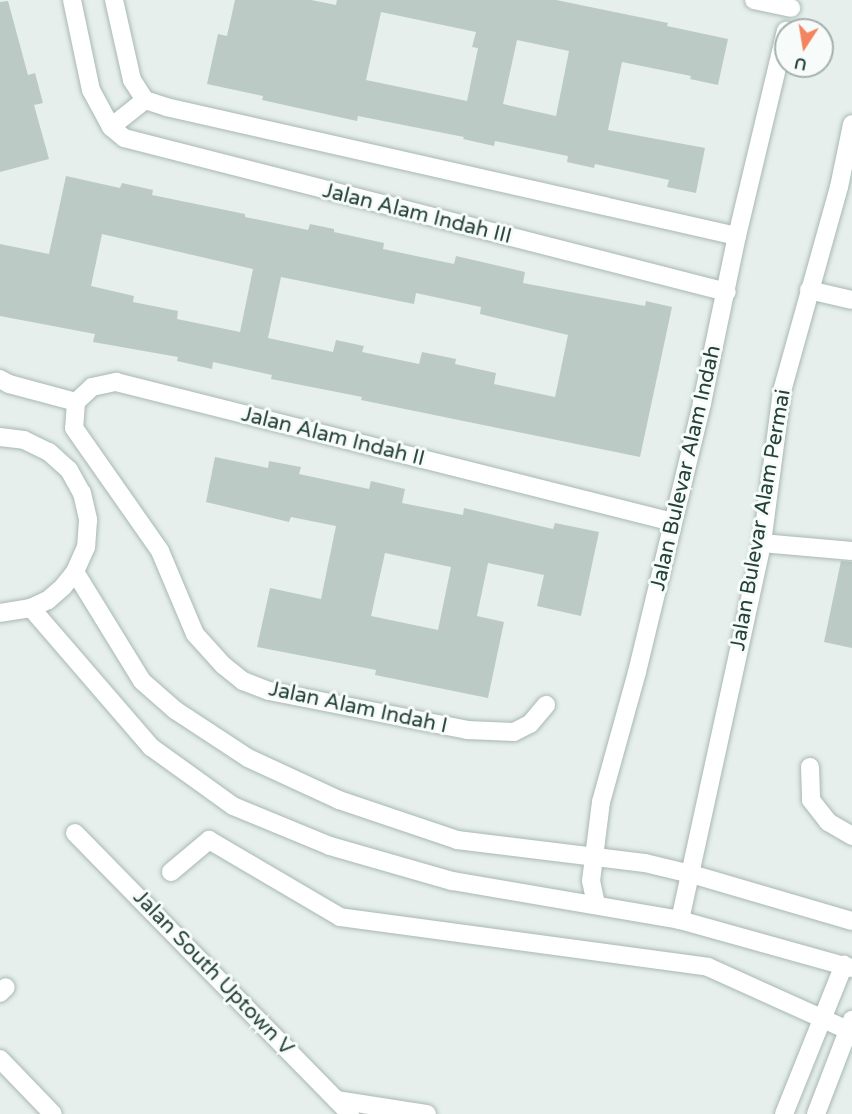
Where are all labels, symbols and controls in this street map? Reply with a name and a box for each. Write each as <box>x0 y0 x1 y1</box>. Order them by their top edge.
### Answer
north arrow <box>774 18 834 78</box>
text: U <box>793 53 809 75</box>
street label: Jalan Alam Indah III <box>320 178 514 250</box>
street label: Jalan Bulevar Alam Indah <box>645 343 727 593</box>
street label: Jalan Bulevar Alam Permai <box>726 387 796 653</box>
street label: Jalan Alam Indah II <box>239 402 427 472</box>
street label: Jalan Alam Indah I <box>266 677 450 739</box>
street label: Jalan South Uptown V <box>127 885 299 1061</box>

